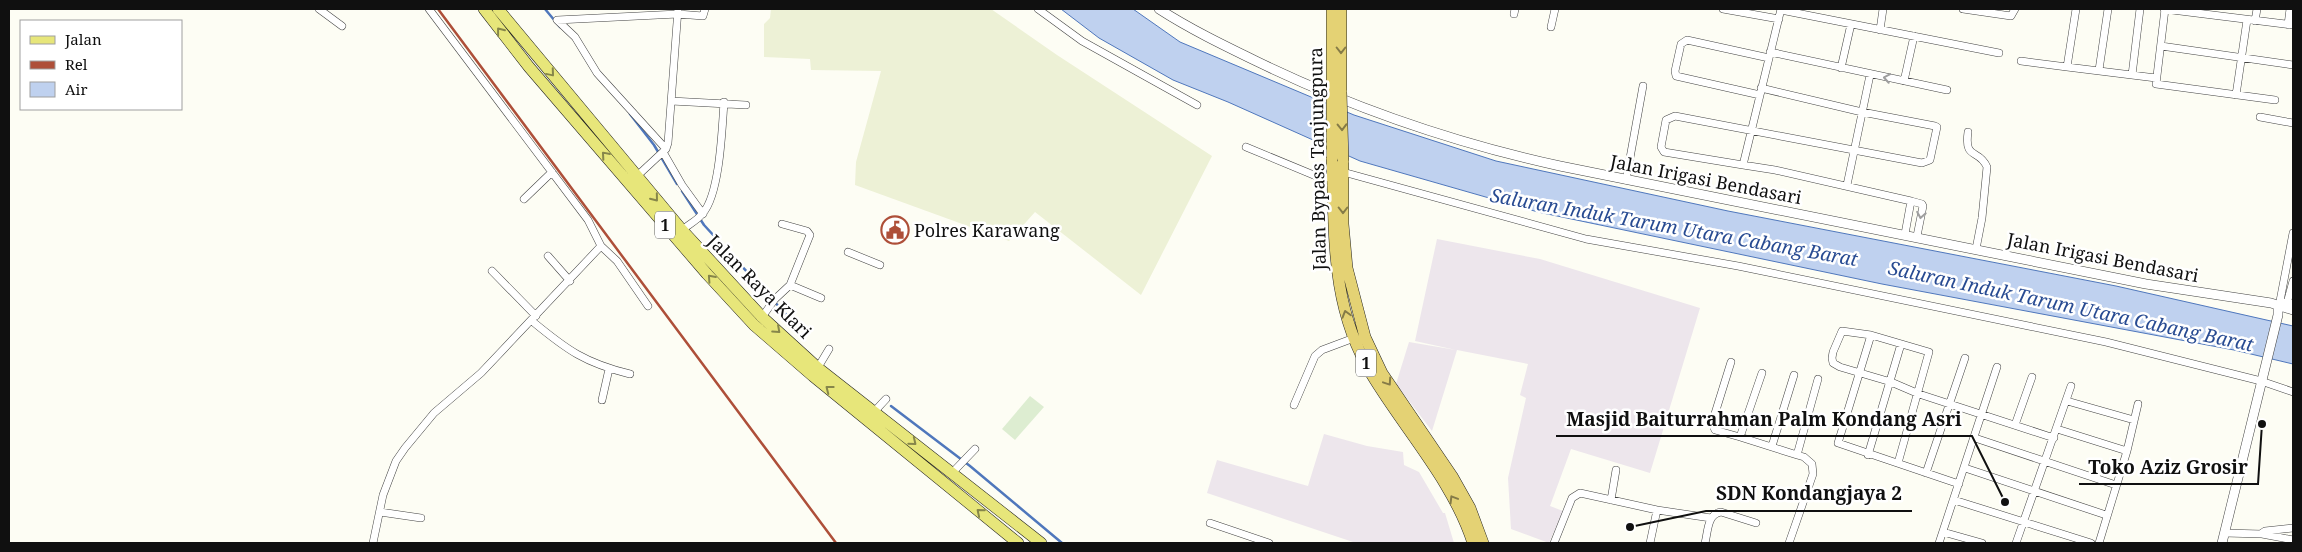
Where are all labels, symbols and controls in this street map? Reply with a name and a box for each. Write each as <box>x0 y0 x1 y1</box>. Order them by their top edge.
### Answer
legend <box>20 20 182 110</box>
one-way arrow <box>497 27 506 36</box>
text: Jalan <box>64 29 102 49</box>
street label: Jalan Bypass Tanjungpura <box>1303 47 1331 272</box>
one-way arrow <box>1336 47 1346 55</box>
text: Rel <box>65 54 88 74</box>
one-way arrow <box>545 68 554 77</box>
one-way arrow <box>1882 73 1891 83</box>
text: Air <box>65 79 87 99</box>
one-way arrow <box>1337 123 1347 131</box>
street label: Jalan Irigasi Bendasari <box>1607 148 1804 209</box>
one-way arrow <box>602 152 610 161</box>
water label: Saluran Induk Tarum Utara Cabang Barat <box>1488 182 1861 272</box>
one-way arrow <box>650 192 658 201</box>
one-way arrow <box>1338 206 1348 214</box>
one-way arrow <box>1917 211 1927 219</box>
road number: 1 <box>655 212 675 238</box>
public building icon: Polres Karawang <box>880 215 910 245</box>
place label: Polres Karawang <box>914 218 1060 242</box>
street label: Jalan Irigasi Bendasari <box>2004 226 2201 287</box>
street label: Jalan Raya Klari <box>702 228 817 343</box>
water label: Saluran Induk Tarum Utara Cabang Barat <box>1886 255 2257 358</box>
one-way arrow <box>708 275 717 284</box>
one-way arrow <box>1341 310 1351 318</box>
one-way arrow <box>771 325 780 334</box>
road number: 1 <box>1356 349 1376 376</box>
one-way arrow <box>1382 376 1391 386</box>
one-way arrow <box>826 386 835 394</box>
callout: Masjid Baiturrahman Palm Kondang Asri <box>1556 402 1972 436</box>
text: Masjid Baiturrahman Palm Kondang Asri <box>1566 406 1962 432</box>
one-way arrow <box>907 437 916 446</box>
callout: Toko Aziz Grosir <box>2079 450 2258 484</box>
text: Toko Aziz Grosir <box>2088 454 2248 480</box>
callout: SDN Kondangjaya 2 <box>1706 477 1912 511</box>
text: SDN Kondangjaya 2 <box>1716 480 1902 506</box>
one-way arrow <box>1450 495 1460 504</box>
one-way arrow <box>977 510 986 518</box>

